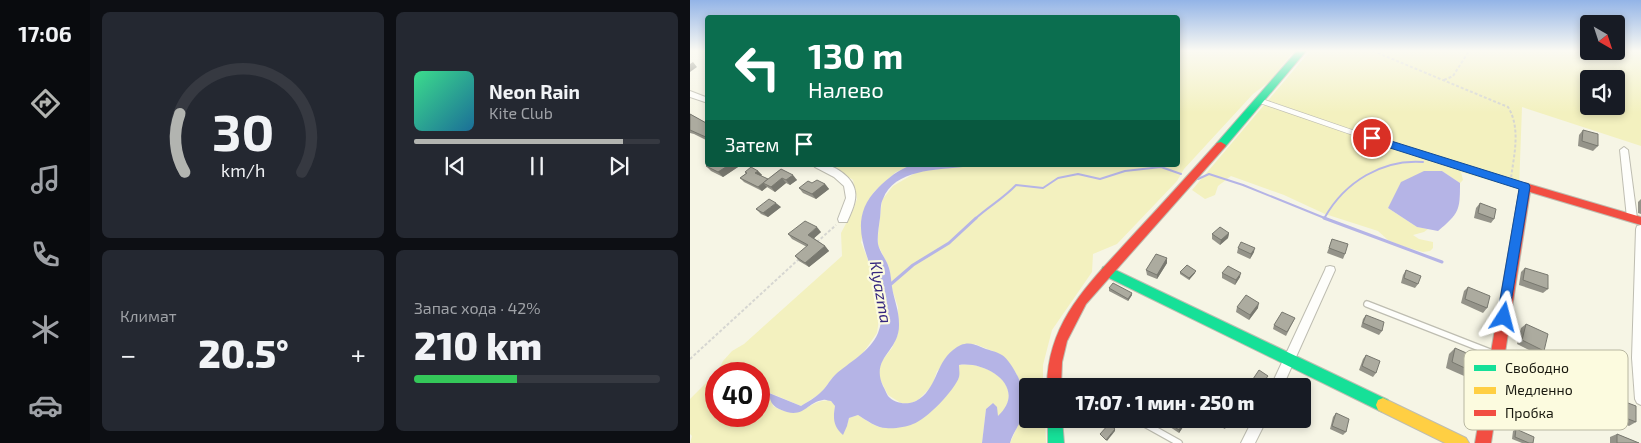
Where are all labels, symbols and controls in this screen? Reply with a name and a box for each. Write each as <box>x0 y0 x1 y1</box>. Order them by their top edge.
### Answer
north arrow <box>1580 15 1625 60</box>
map controls <box>1580 15 1625 115</box>
text: 17:06 <box>18 20 72 46</box>
text: 130 m <box>808 34 903 76</box>
icon: left <box>725 35 790 100</box>
button: sound <box>1580 70 1625 115</box>
text: Налево <box>808 76 884 102</box>
text: Neon Rain <box>489 80 580 103</box>
icon: directions <box>28 86 63 121</box>
text: 30 <box>212 99 274 161</box>
text: Kite Club <box>489 103 553 122</box>
pin <box>1351 117 1393 159</box>
icon: arrive <box>1358 124 1386 152</box>
icon: arrive <box>790 130 818 158</box>
text: Затем <box>725 133 780 156</box>
icon: previous <box>441 152 469 180</box>
icon: pause <box>523 152 551 180</box>
icon: next <box>605 152 633 180</box>
text: km/h <box>221 159 265 181</box>
icon: music <box>28 162 63 197</box>
icon: phone <box>28 237 63 272</box>
water label: Klyazma <box>866 259 896 325</box>
position arrow <box>1477 290 1529 342</box>
text: Запас хода · 42% <box>414 298 541 317</box>
text: Климат <box>120 306 177 325</box>
icon: climate <box>28 312 63 347</box>
text: 210 km <box>414 322 542 368</box>
text: 20.5° <box>198 330 289 376</box>
text: − <box>120 337 136 371</box>
text: + <box>351 337 366 371</box>
legend <box>1464 350 1628 430</box>
text: Свободно <box>1505 359 1569 376</box>
speed limit sign: 40 <box>705 362 770 427</box>
text: Медленно <box>1505 381 1573 398</box>
icon: car <box>28 388 63 423</box>
text: 17:07 · 1 мин · 250 m <box>1076 391 1254 414</box>
text: Пробка <box>1505 404 1554 421</box>

